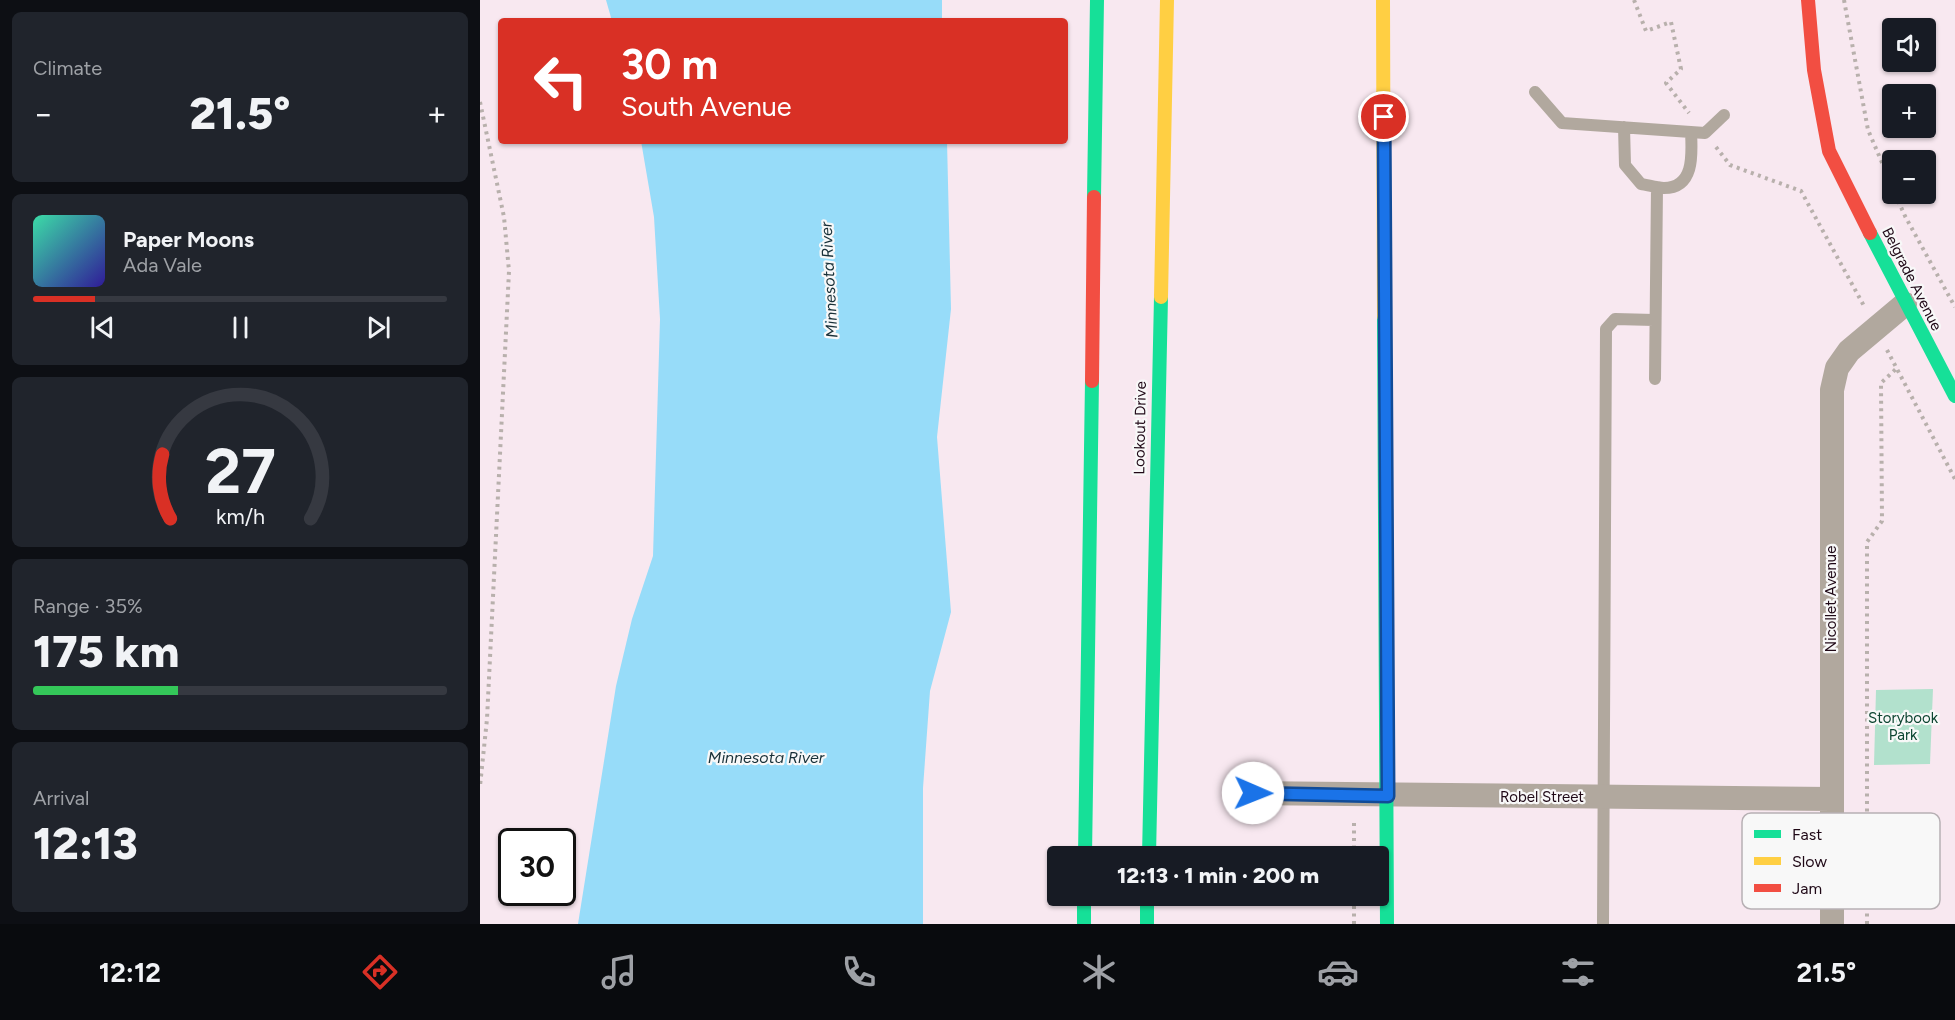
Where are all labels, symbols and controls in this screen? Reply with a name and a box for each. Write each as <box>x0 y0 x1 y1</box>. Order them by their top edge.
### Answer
map controls <box>1882 18 1936 204</box>
button: sound <box>1882 18 1936 72</box>
text: 30 m <box>621 39 718 90</box>
icon: left <box>522 42 600 120</box>
text: Climate <box>33 56 102 80</box>
button: + <box>1882 84 1936 138</box>
text: 21.5° <box>189 86 291 140</box>
text: South Avenue <box>621 90 792 123</box>
pin <box>1358 91 1409 142</box>
text: − <box>33 94 54 133</box>
text: + <box>426 94 447 133</box>
icon: arrive <box>1367 100 1400 133</box>
button: − <box>1882 150 1936 204</box>
water label: Minnesota River <box>816 221 842 339</box>
street label: Belgrade Avenue <box>1878 224 1946 334</box>
text: Paper Moons <box>123 226 254 253</box>
text: Ada Vale <box>123 253 202 277</box>
icon: previous <box>86 311 119 344</box>
icon: pause <box>224 311 257 344</box>
icon: next <box>362 311 395 344</box>
street label: Lookout Drive <box>1130 381 1150 475</box>
text: 27 <box>205 434 275 509</box>
text: km/h <box>216 504 264 529</box>
street label: Nicollet Avenue <box>1822 546 1840 652</box>
text: Range · 35% <box>33 594 143 618</box>
text: 175 km <box>33 624 179 678</box>
park label: Storybook Park <box>1868 709 1939 744</box>
water label: Minnesota River <box>708 748 825 767</box>
position arrow <box>1221 761 1285 825</box>
text: Arrival <box>33 786 89 810</box>
street label: Robel Street <box>1500 788 1584 806</box>
legend <box>1742 813 1940 909</box>
text: 12:13 <box>33 816 138 870</box>
text: Fast <box>1792 825 1822 844</box>
speed limit sign: 30 <box>498 828 576 906</box>
text: Slow <box>1792 852 1827 871</box>
text: 12:13 · 1 min · 200 m <box>1117 862 1319 889</box>
text: Jam <box>1792 879 1822 898</box>
icon: directions <box>359 951 401 993</box>
icon: music <box>598 951 640 993</box>
icon: phone <box>838 951 880 993</box>
icon: climate <box>1078 951 1120 993</box>
icon: car <box>1317 951 1359 993</box>
icon: filters <box>1557 951 1599 993</box>
text: 12:12 <box>99 956 161 989</box>
text: 21.5° <box>1796 956 1856 989</box>

